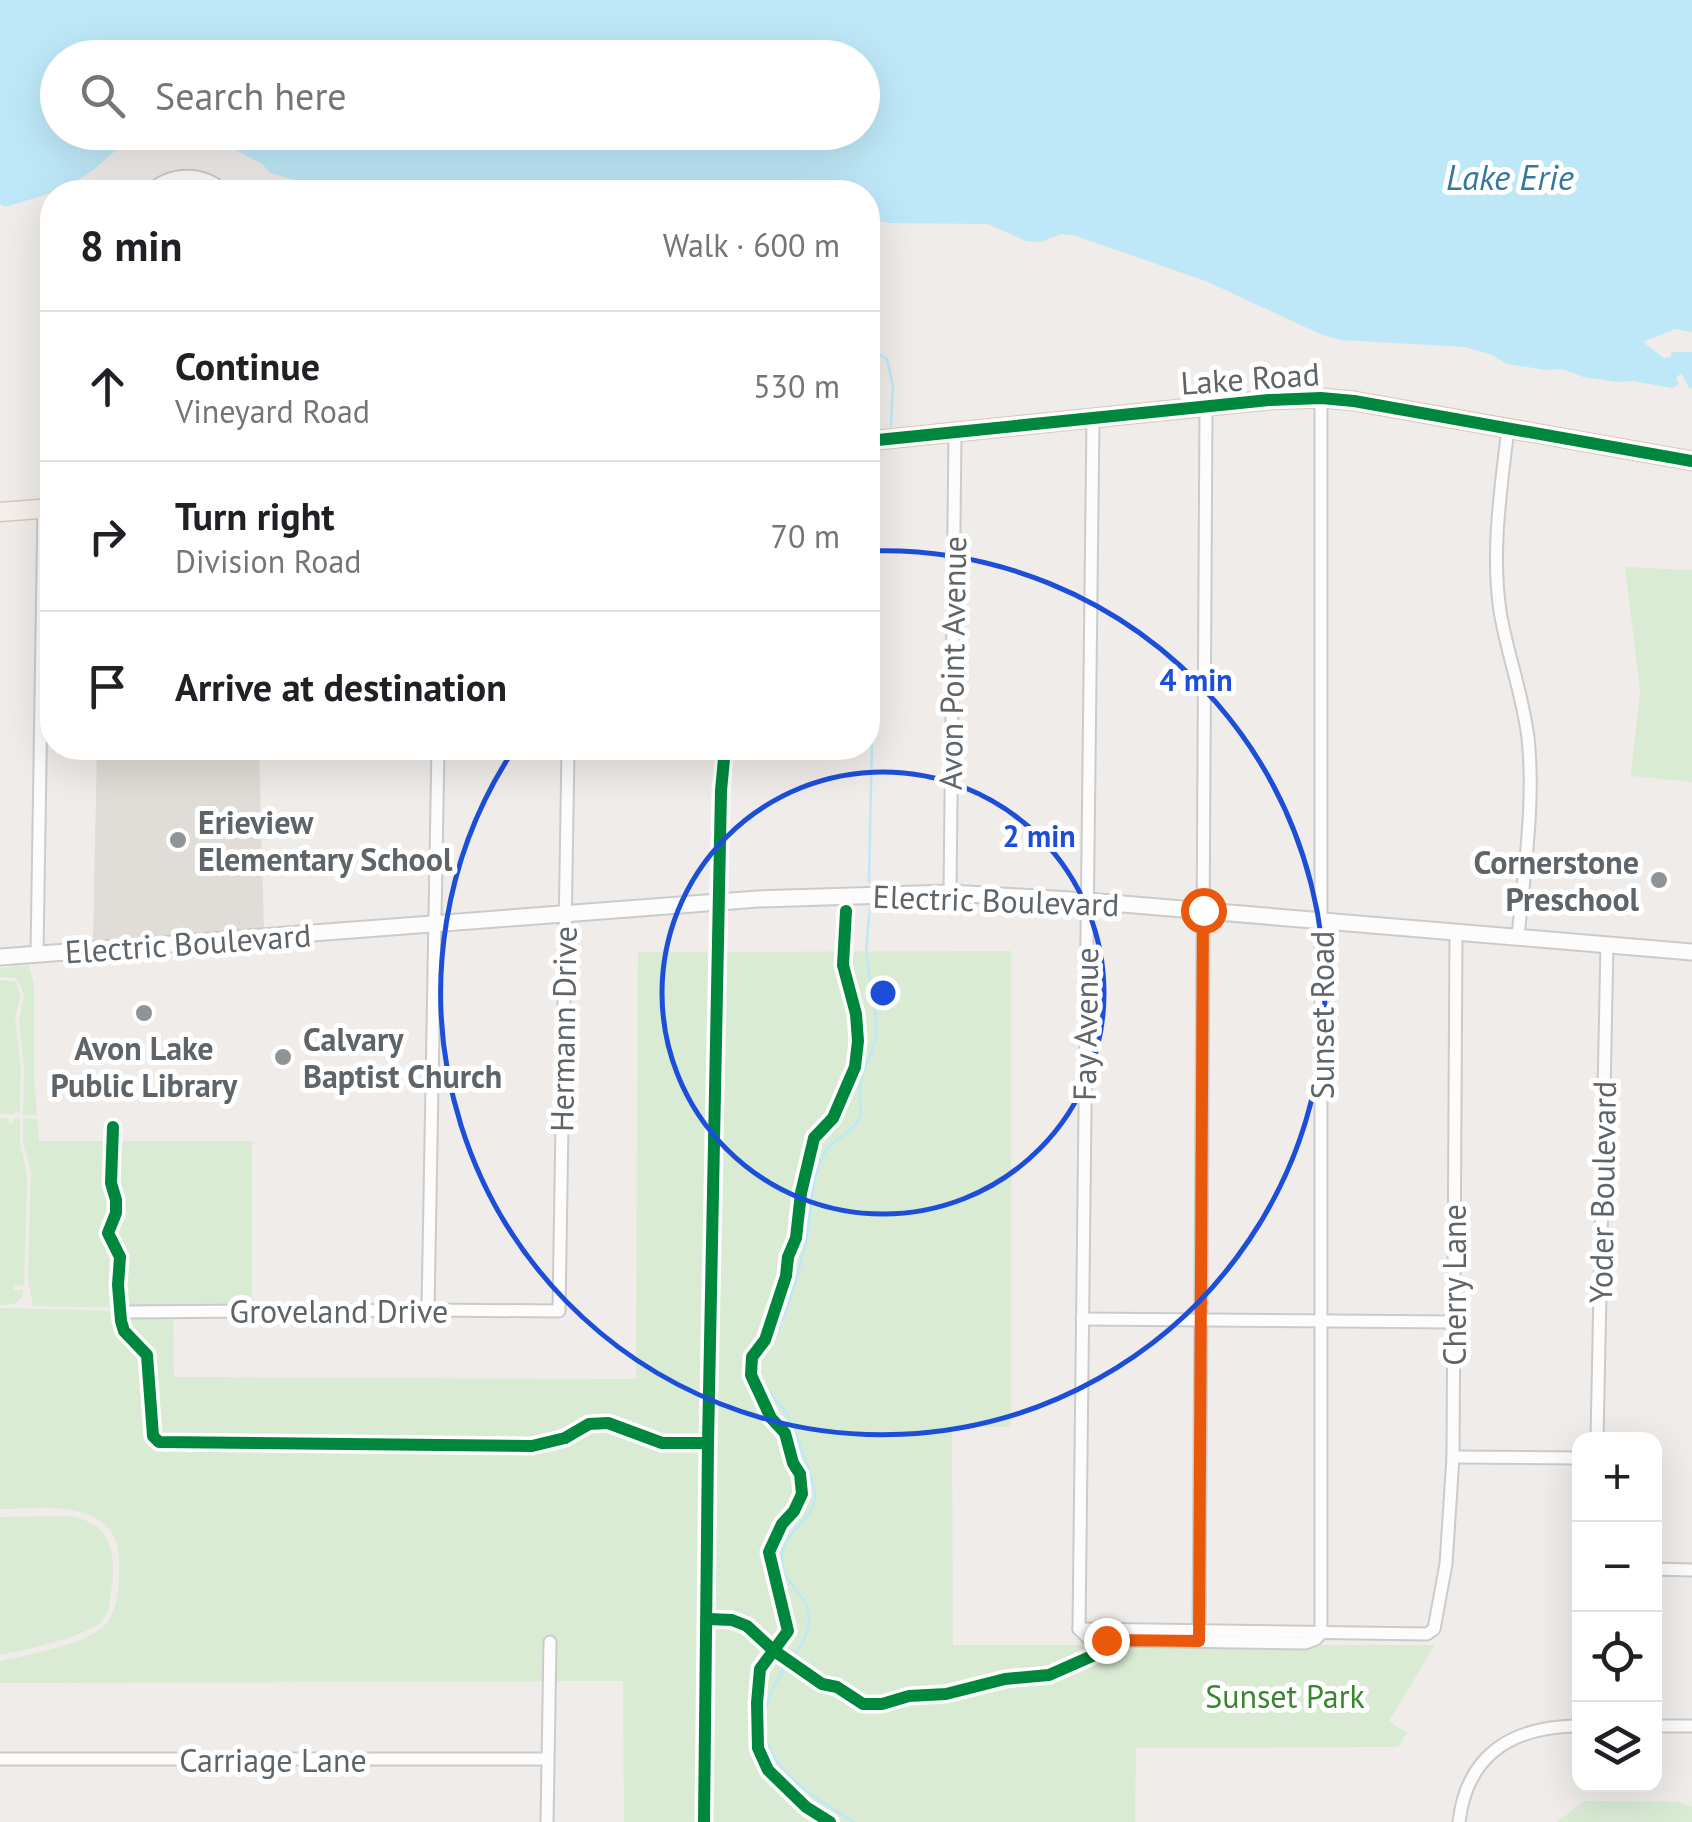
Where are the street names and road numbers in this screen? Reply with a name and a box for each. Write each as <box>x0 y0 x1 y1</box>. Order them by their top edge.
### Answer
street label: Lake Road <box>1179 352 1321 404</box>
street label: Avon Point Avenue <box>929 536 975 790</box>
street label: Electric Boulevard <box>872 875 1120 925</box>
street label: Electric Boulevard <box>63 913 313 973</box>
street label: Hermann Drive <box>540 926 586 1132</box>
street label: Sunset Road <box>1301 931 1343 1099</box>
street label: Fay Avenue <box>1063 947 1107 1101</box>
street label: Yoder Boulevard <box>1579 1080 1625 1304</box>
street label: Cherry Lane <box>1433 1204 1475 1366</box>
street label: Groveland Drive <box>230 1290 448 1332</box>
street label: Carriage Lane <box>179 1739 367 1781</box>

